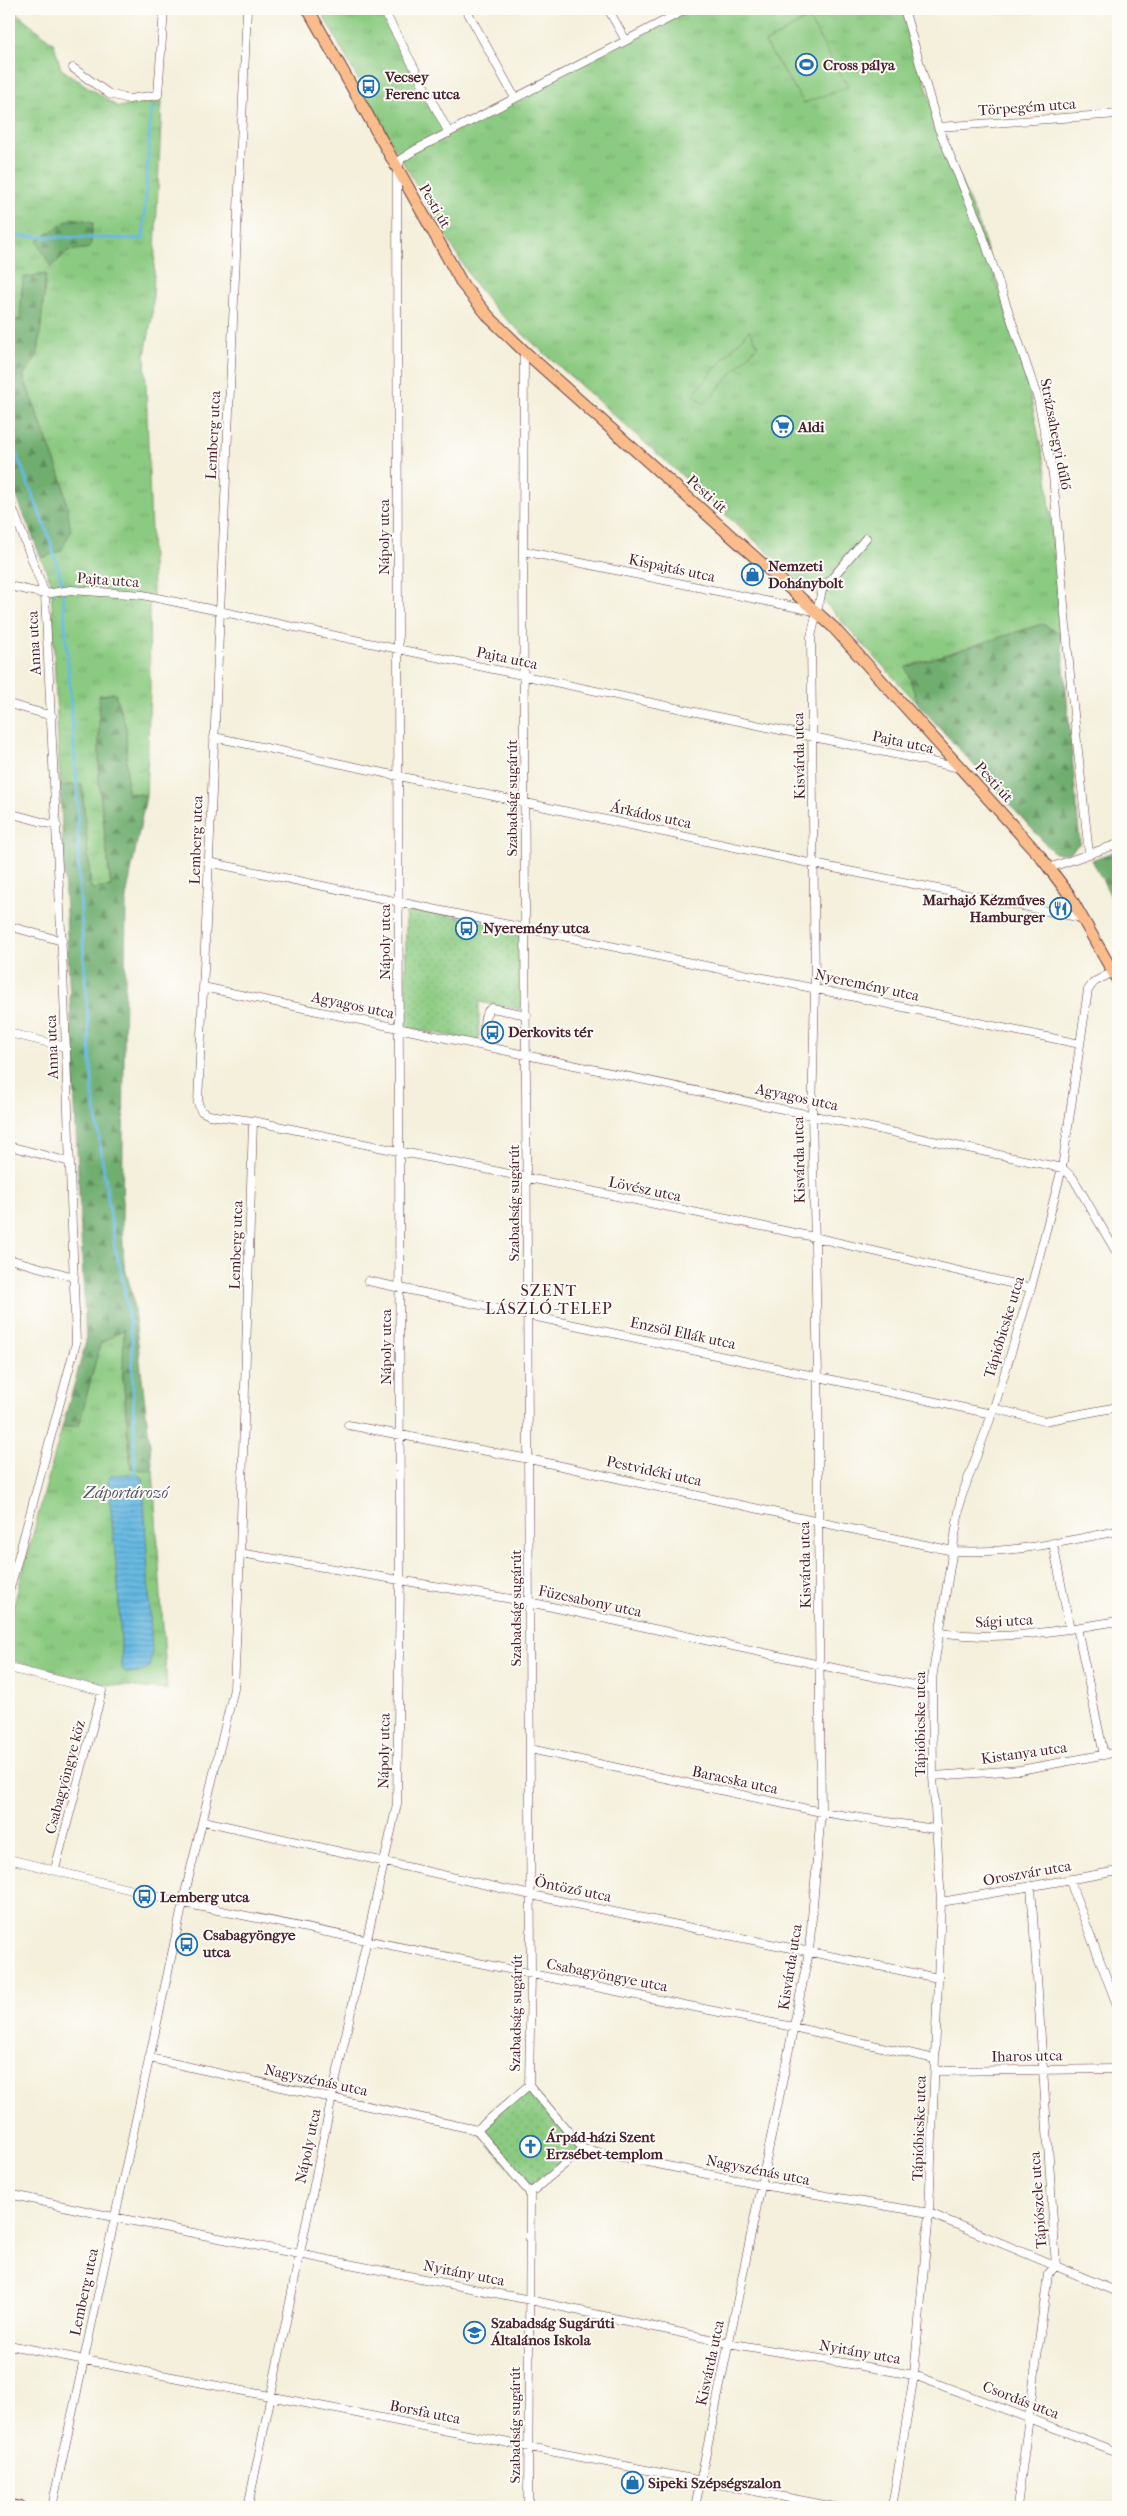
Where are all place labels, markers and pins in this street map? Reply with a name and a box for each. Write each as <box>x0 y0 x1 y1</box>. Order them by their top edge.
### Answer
sports icon: Cross pálya <box>795 53 819 77</box>
place label: Cross pálya <box>823 56 896 74</box>
place label: Vecsey Ferenc utca <box>384 68 461 103</box>
bus stop icon: Vecsey Ferenc utca <box>357 74 381 98</box>
supermarket icon: Aldi <box>770 415 794 439</box>
place label: Aldi <box>797 418 825 436</box>
place label: Nemzeti Dohánybolt <box>768 557 844 592</box>
shop icon: Nemzeti Dohánybolt <box>740 563 764 587</box>
place label: Marhajó Kézműves Hamburger <box>922 891 1046 926</box>
restaurant icon: Marhajó Kézműves Hamburger <box>1049 897 1073 921</box>
bus stop icon: Nyeremény utca <box>455 916 479 940</box>
place label: Nyeremény utca <box>483 919 591 937</box>
bus stop icon: Derkovits tér <box>480 1020 504 1044</box>
place label: Derkovits tér <box>508 1023 594 1041</box>
bus stop icon: Lemberg utca <box>132 1885 156 1909</box>
place label: Lemberg utca <box>160 1888 250 1906</box>
place label: Csabagyöngye utca <box>202 1926 296 1961</box>
bus stop icon: Csabagyöngye utca <box>175 1932 199 1956</box>
place label: Árpád-házi Szent Erzsébet-templom <box>545 2128 663 2163</box>
church icon: Árpád-házi Szent Erzsébet-templom <box>518 2134 542 2158</box>
place label: Szabadság Sugárúti Általános Iskola <box>490 2314 615 2349</box>
school or university icon: Szabadság Sugárúti Általános Iskola <box>463 2320 487 2344</box>
shop icon: Sipeki Szépségszalon <box>620 2471 644 2495</box>
place label: Sipeki Szépségszalon <box>648 2474 782 2492</box>

